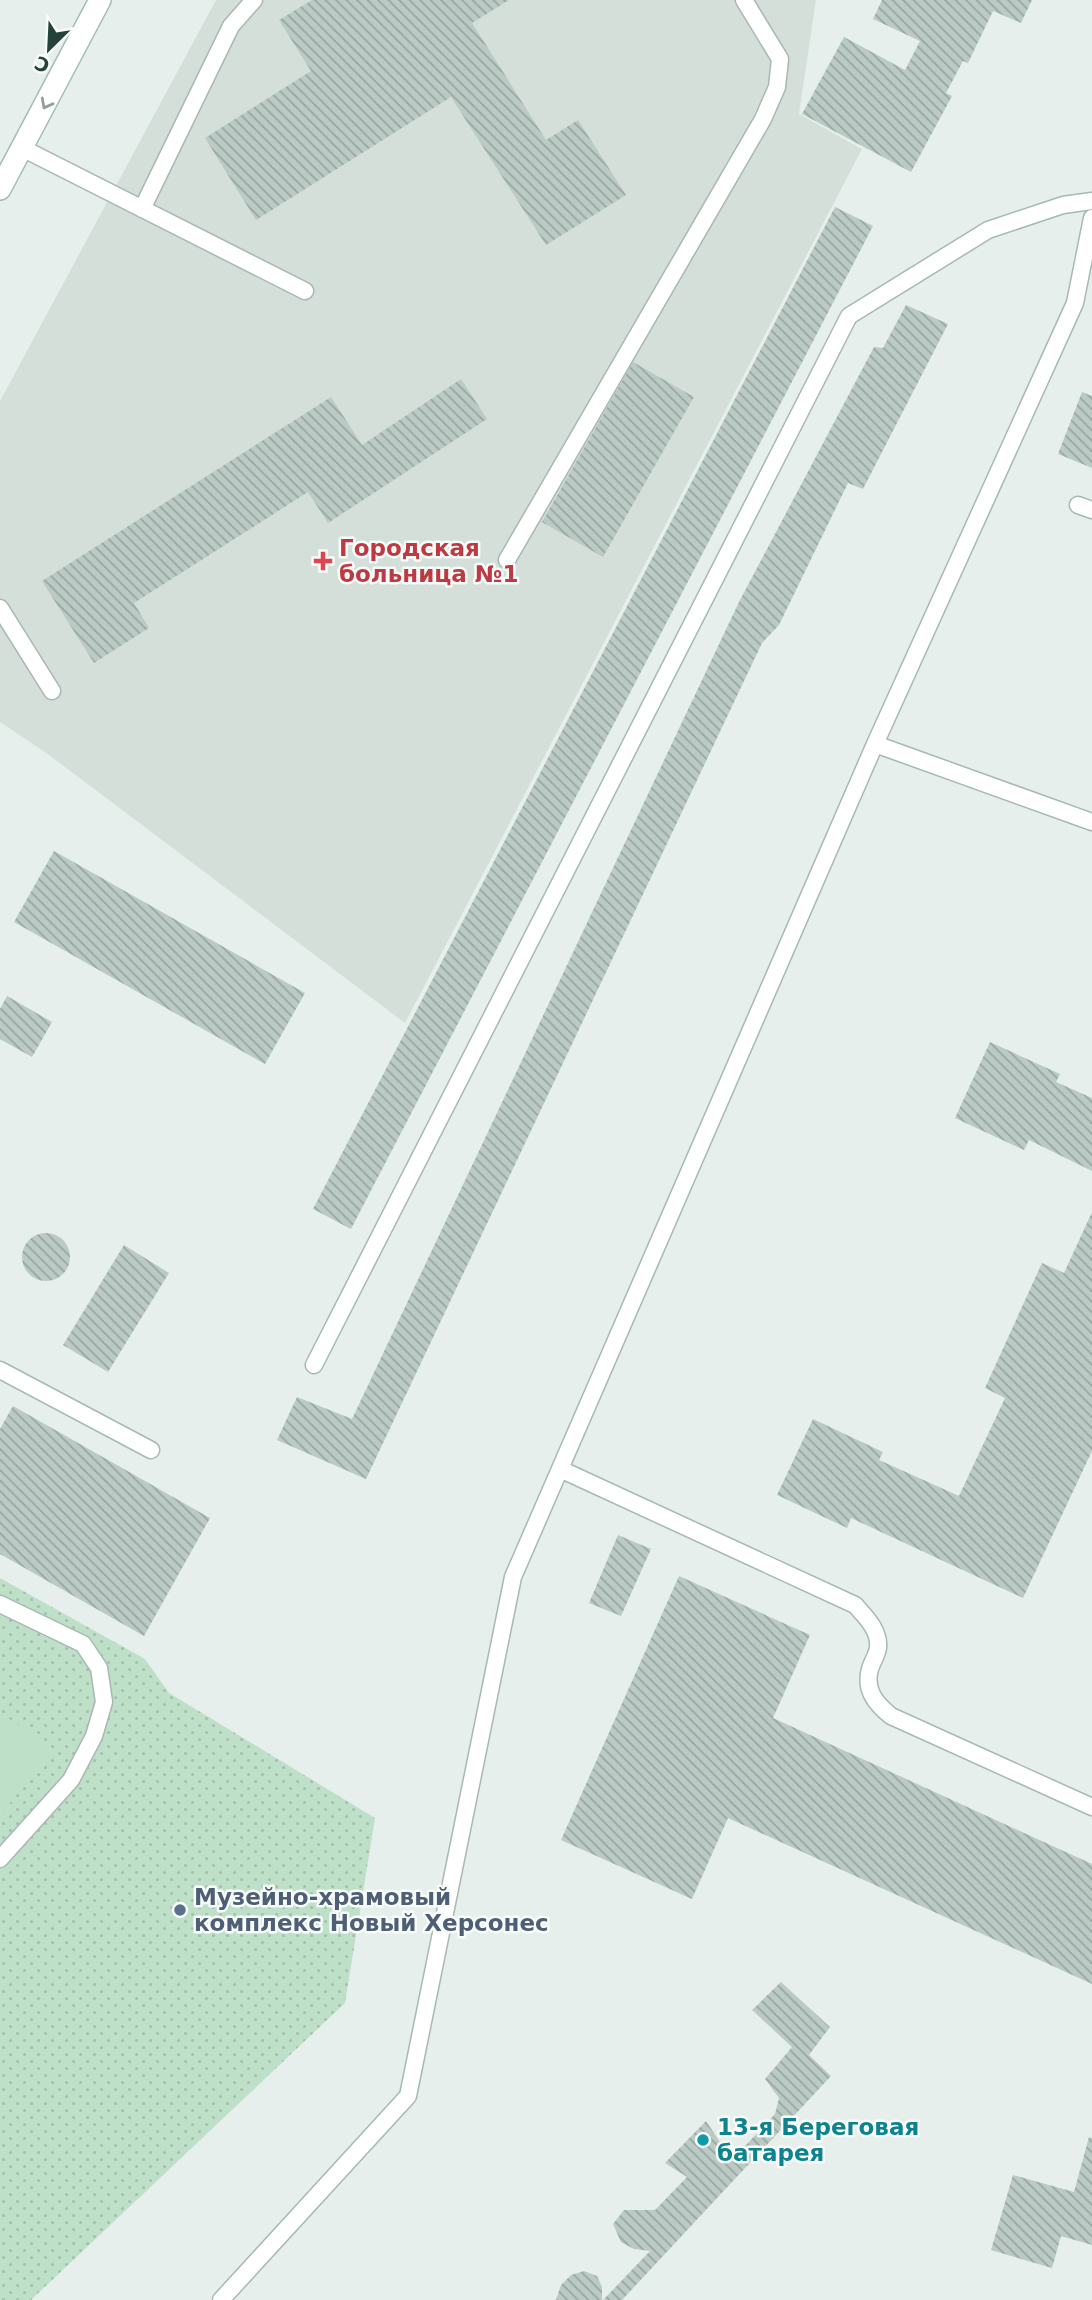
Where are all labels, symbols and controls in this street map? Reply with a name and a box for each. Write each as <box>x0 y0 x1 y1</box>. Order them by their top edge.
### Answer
north arrow <box>14 14 84 84</box>
text: С <box>31 52 53 77</box>
one-way arrow <box>40 96 54 109</box>
place label: Городская больница №1 <box>339 535 519 587</box>
marker: Городская больница №1 <box>313 551 333 571</box>
place label: Музейно-храмовый комплекс Новый Херсонес <box>194 1884 549 1936</box>
marker: Музейно-храмовый комплекс Новый Херсонес <box>172 1902 188 1918</box>
place label: 13-я Береговая батарея <box>717 2114 919 2166</box>
marker: 13-я Береговая батарея <box>695 2132 711 2148</box>

